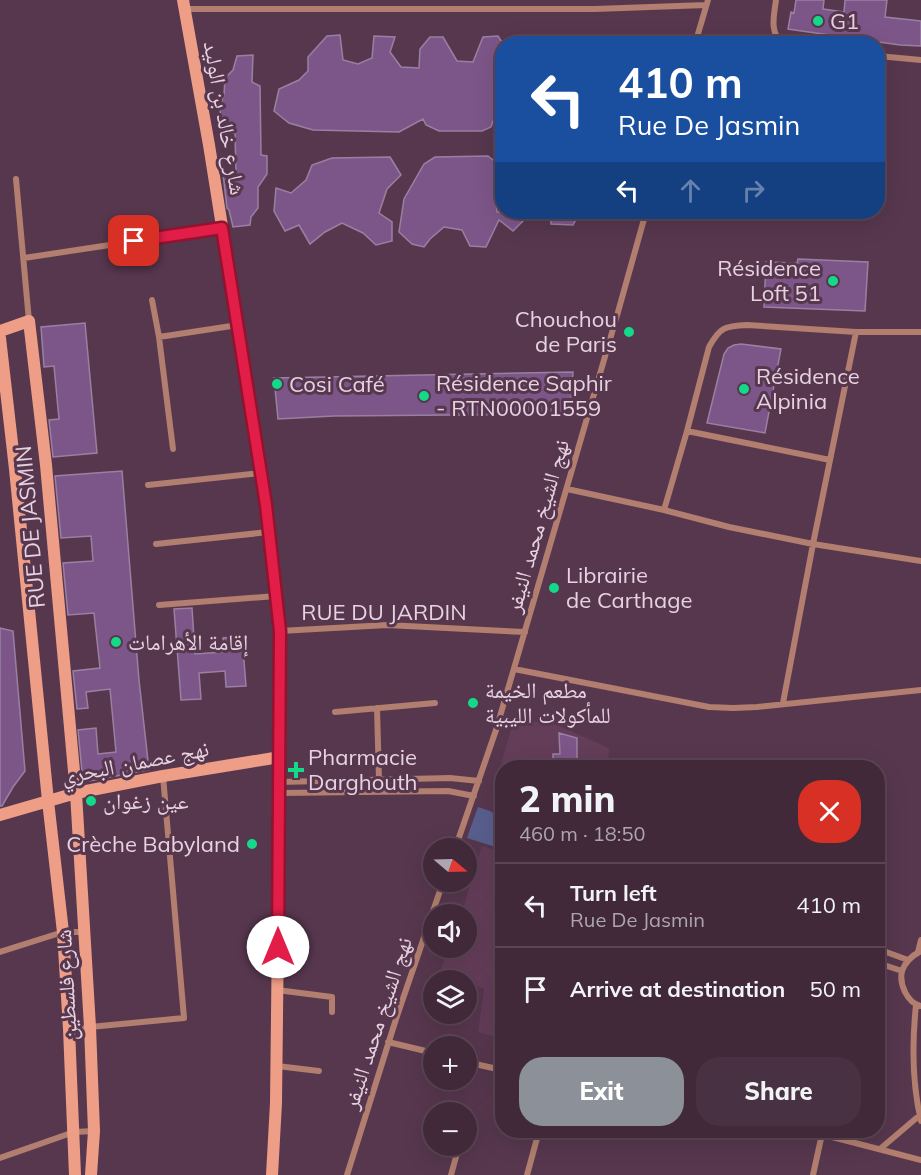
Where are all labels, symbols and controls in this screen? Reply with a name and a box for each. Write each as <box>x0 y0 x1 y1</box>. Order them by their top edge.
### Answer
place label: G1 <box>830 7 859 35</box>
marker: G1 <box>811 14 825 28</box>
street label: شارع خالد بن الوليد <box>198 39 252 197</box>
text: 410 m <box>618 56 743 109</box>
icon: left <box>519 60 597 138</box>
text: Rue De Jasmin <box>618 108 800 142</box>
icon: left <box>611 174 644 207</box>
icon: ahead <box>674 174 707 207</box>
icon: right <box>737 174 770 207</box>
pin <box>108 215 159 266</box>
icon: arrive <box>117 224 150 257</box>
place label: Résidence Loft 51 <box>717 254 821 307</box>
marker: Résidence Loft 51 <box>826 274 840 288</box>
place label: Chouchou de Paris <box>515 305 617 358</box>
marker: Chouchou de Paris <box>622 325 636 339</box>
place label: Résidence Alpinia <box>756 362 860 415</box>
place label: Résidence Saphir - RTN00001559 <box>436 369 612 422</box>
place label: Cosi Café <box>289 370 385 398</box>
marker: Cosi Café <box>270 377 284 391</box>
marker: Résidence Alpinia <box>737 382 751 396</box>
marker: Résidence Saphir - RTN00001559 <box>417 389 431 403</box>
street label: نهج الشيخ محمد النيفر <box>499 436 575 617</box>
street label: RUE DE JASMIN <box>9 445 51 609</box>
place label: Librairie de Carthage <box>566 561 692 614</box>
marker: Librairie de Carthage <box>547 581 561 595</box>
street label: RUE DU JARDIN <box>301 598 467 626</box>
place label: إقامة الأهرامات <box>128 628 248 657</box>
marker: إقامة الأهرامات <box>109 635 123 649</box>
place label: مطعم الخيمة للمأكولات الليبية <box>485 676 611 729</box>
marker: مطعم الخيمة للمأكولات الليبية <box>466 696 480 710</box>
street label: نهج عصمان البحري <box>59 734 212 794</box>
place label: Pharmacie Darghouth <box>308 743 418 796</box>
marker: Pharmacie Darghouth <box>289 763 303 777</box>
text: 2 min <box>519 776 615 821</box>
button: close <box>798 780 861 843</box>
place label: عين زغوان <box>103 787 189 815</box>
marker: عين زغوان <box>84 794 98 808</box>
text: 460 m · 18:50 <box>519 821 645 846</box>
place label: Crèche Babyland <box>66 830 240 858</box>
marker: Crèche Babyland <box>245 837 259 851</box>
north arrow <box>423 838 477 892</box>
map controls <box>423 838 477 1156</box>
text: Turn left <box>570 879 657 907</box>
icon: left <box>519 889 552 922</box>
text: 410 m <box>796 891 861 919</box>
button: sound <box>423 904 477 958</box>
text: Rue De Jasmin <box>570 907 705 932</box>
position arrow <box>246 915 310 979</box>
street label: شارع فلسطين <box>49 929 83 1041</box>
street label: نهج الشيخ محمد النيفر <box>336 933 418 1114</box>
button: layers <box>423 970 477 1024</box>
icon: arrive <box>519 973 552 1006</box>
text: Arrive at destination <box>570 975 785 1003</box>
text: 50 m <box>810 975 861 1003</box>
button: + <box>423 1036 477 1090</box>
button: Exit <box>519 1057 684 1126</box>
button: Share <box>696 1057 861 1126</box>
button: − <box>423 1102 477 1156</box>

